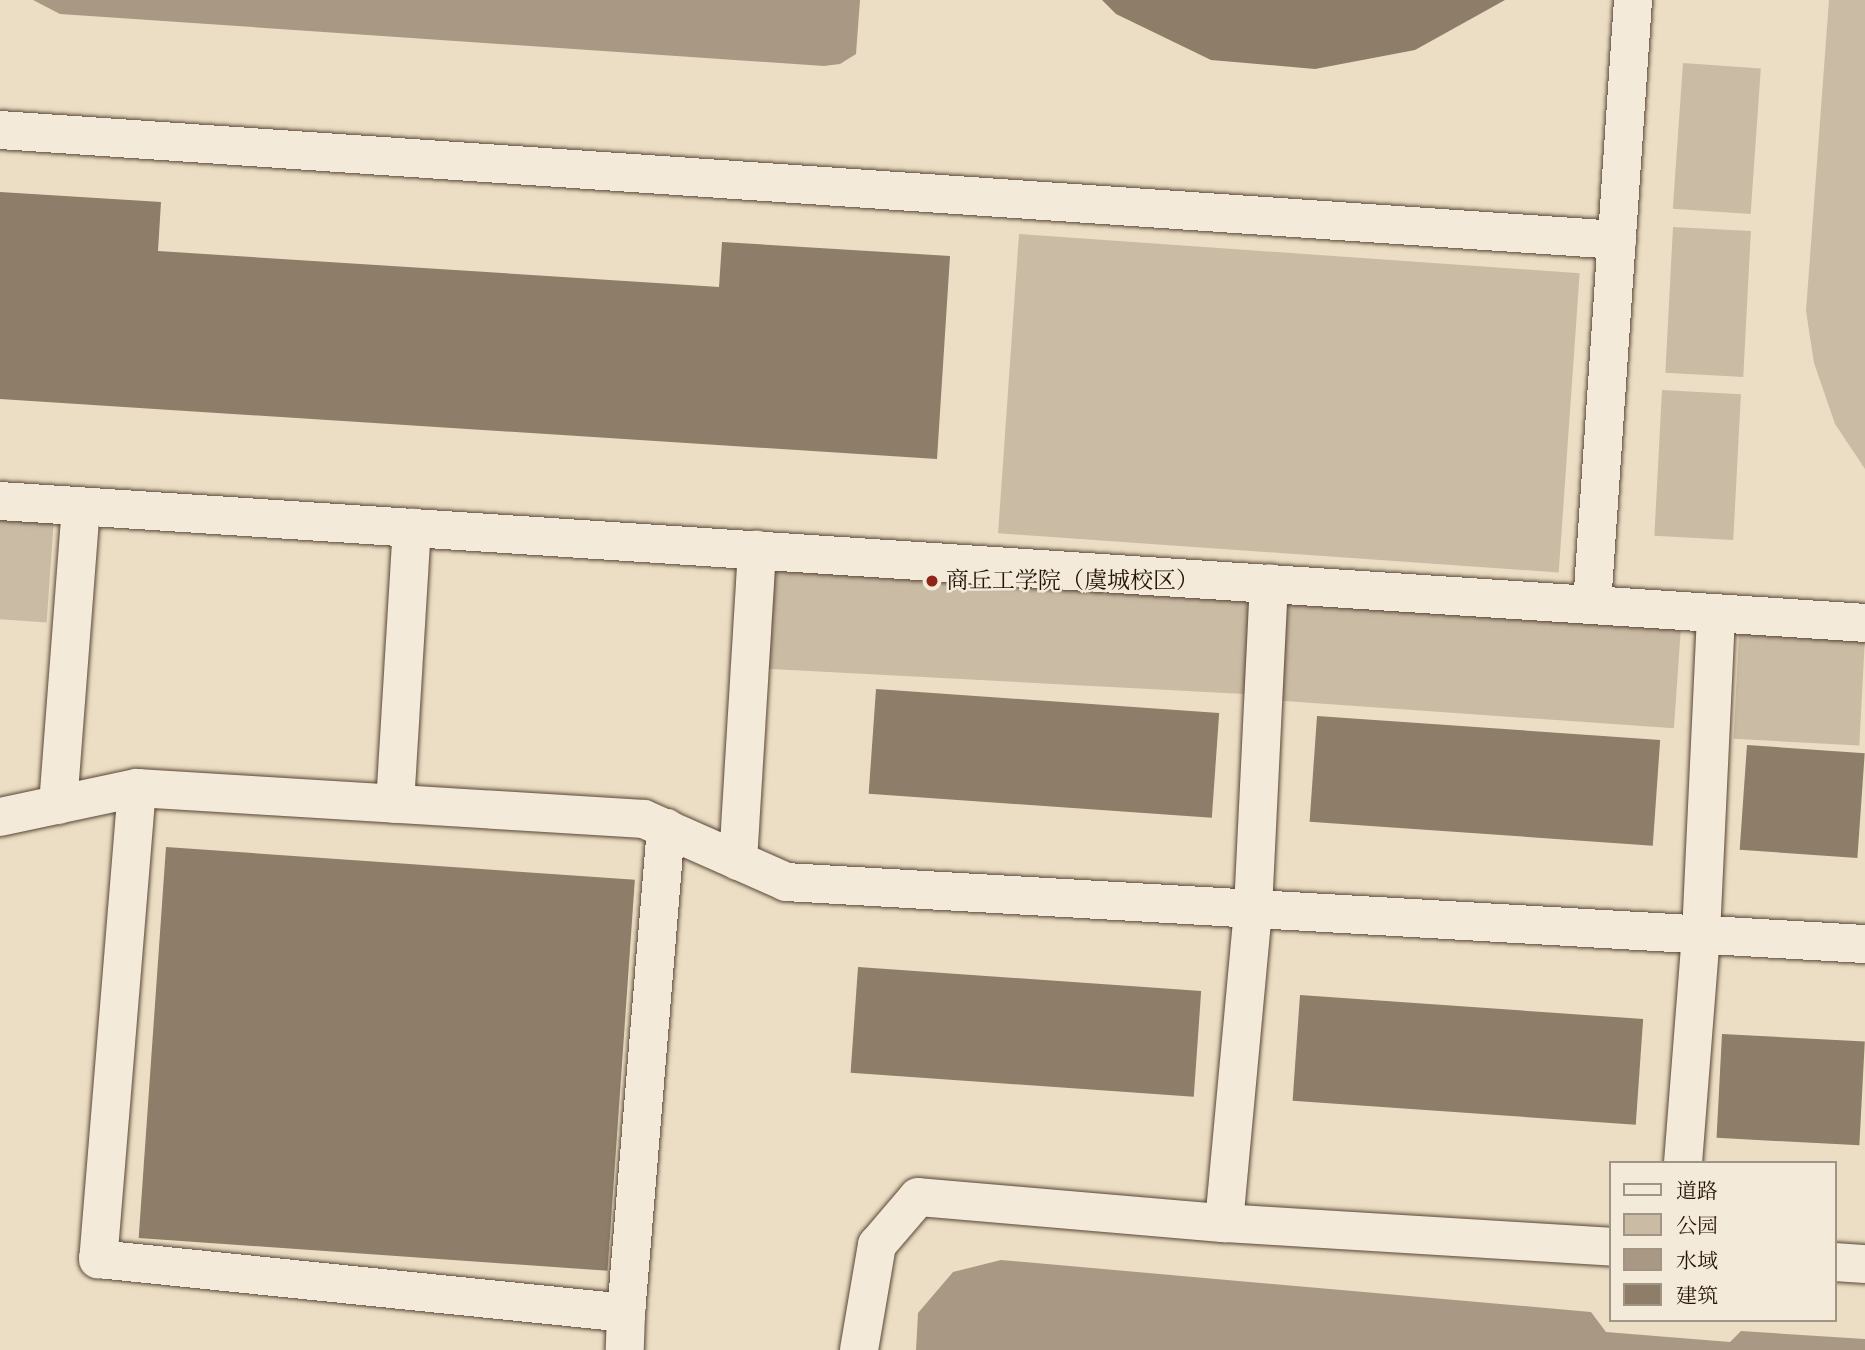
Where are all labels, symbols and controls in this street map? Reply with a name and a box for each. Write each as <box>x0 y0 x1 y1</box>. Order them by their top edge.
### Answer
place label: 商丘工学院（虞城校区） <box>946 567 1199 595</box>
marker: 商丘工学院（虞城校区） <box>924 573 940 589</box>
legend <box>1610 1161 1837 1322</box>
text: 道路 <box>1676 1179 1718 1205</box>
text: 公园 <box>1676 1214 1718 1240</box>
text: 水域 <box>1676 1249 1718 1275</box>
text: 建筑 <box>1676 1284 1718 1310</box>

